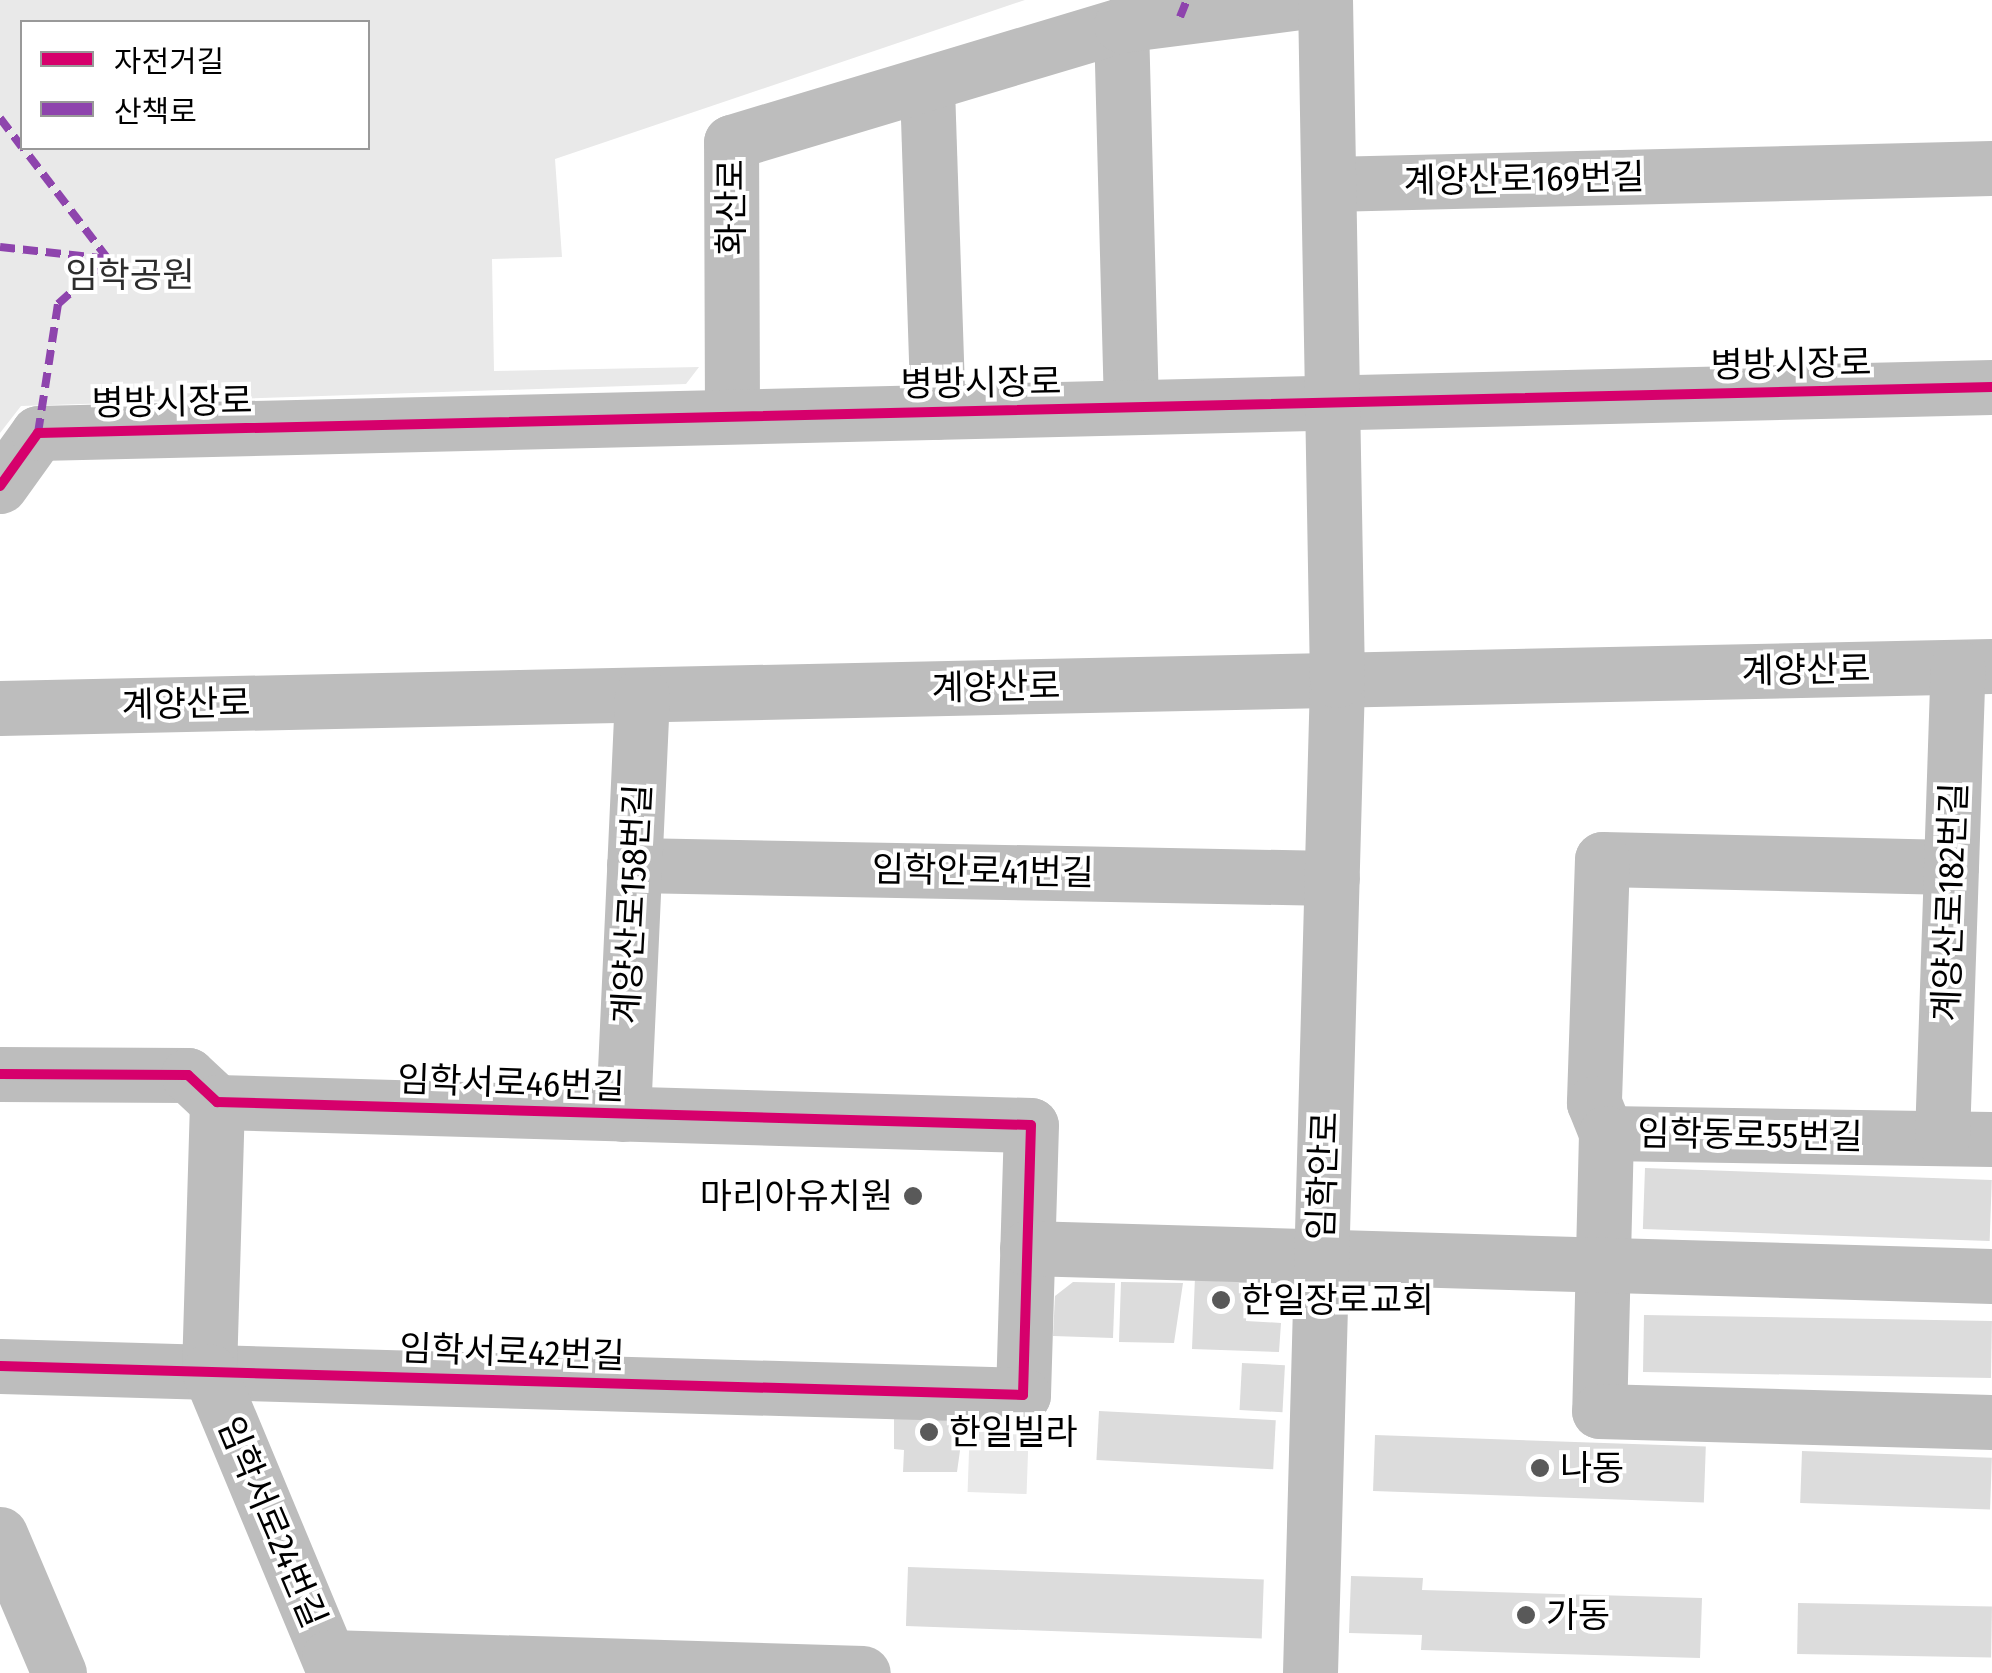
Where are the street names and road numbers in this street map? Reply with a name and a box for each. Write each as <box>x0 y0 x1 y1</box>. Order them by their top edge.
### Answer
street label: 계양산로169번길 <box>1403 156 1645 202</box>
street label: 화산로 <box>710 159 752 255</box>
street label: 병방시장로 <box>1710 342 1872 386</box>
street label: 병방시장로 <box>900 361 1062 405</box>
street label: 병방시장로 <box>91 380 253 424</box>
street label: 계양산로 <box>1741 648 1871 692</box>
street label: 계양산로 <box>931 665 1061 709</box>
street label: 계양산로 <box>121 682 251 726</box>
street label: 계양산로182번길 <box>1925 782 1975 1022</box>
street label: 계양산로158번길 <box>605 783 659 1025</box>
street label: 임학안로41번길 <box>872 848 1094 894</box>
street label: 임학서로46번길 <box>397 1058 625 1108</box>
street label: 임학안로 <box>1300 1111 1346 1241</box>
street label: 임학동로55번길 <box>1637 1112 1863 1158</box>
street label: 임학서로42번길 <box>399 1327 625 1377</box>
street label: 임학서로24번길 <box>209 1410 335 1634</box>

